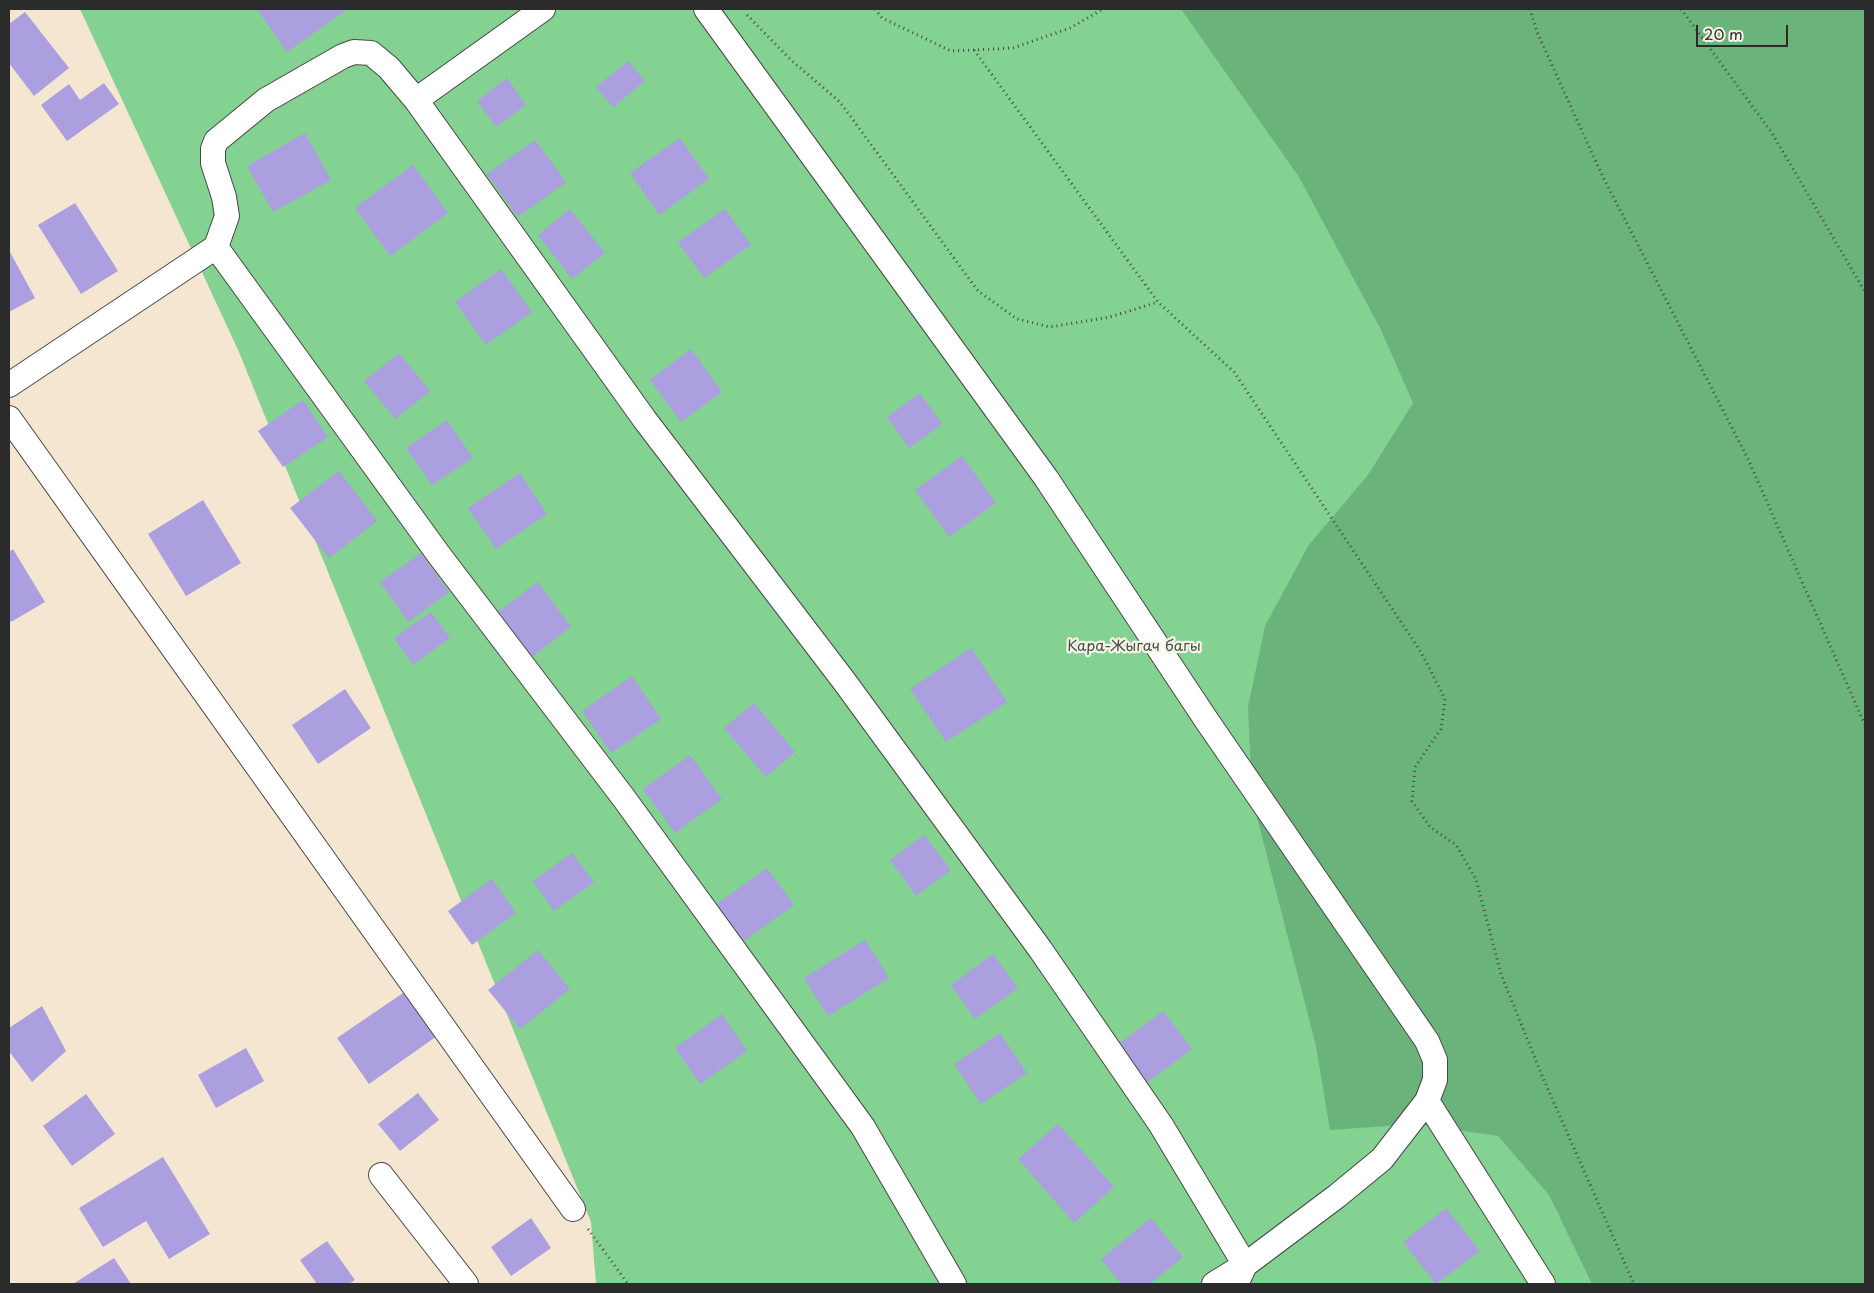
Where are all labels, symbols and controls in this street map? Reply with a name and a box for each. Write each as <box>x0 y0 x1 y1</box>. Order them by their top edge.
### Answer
scale bar <box>1699 15 1792 47</box>
text: 20 m <box>1704 22 1743 45</box>
park label: Кара-Жыгач багы <box>1067 638 1201 656</box>

